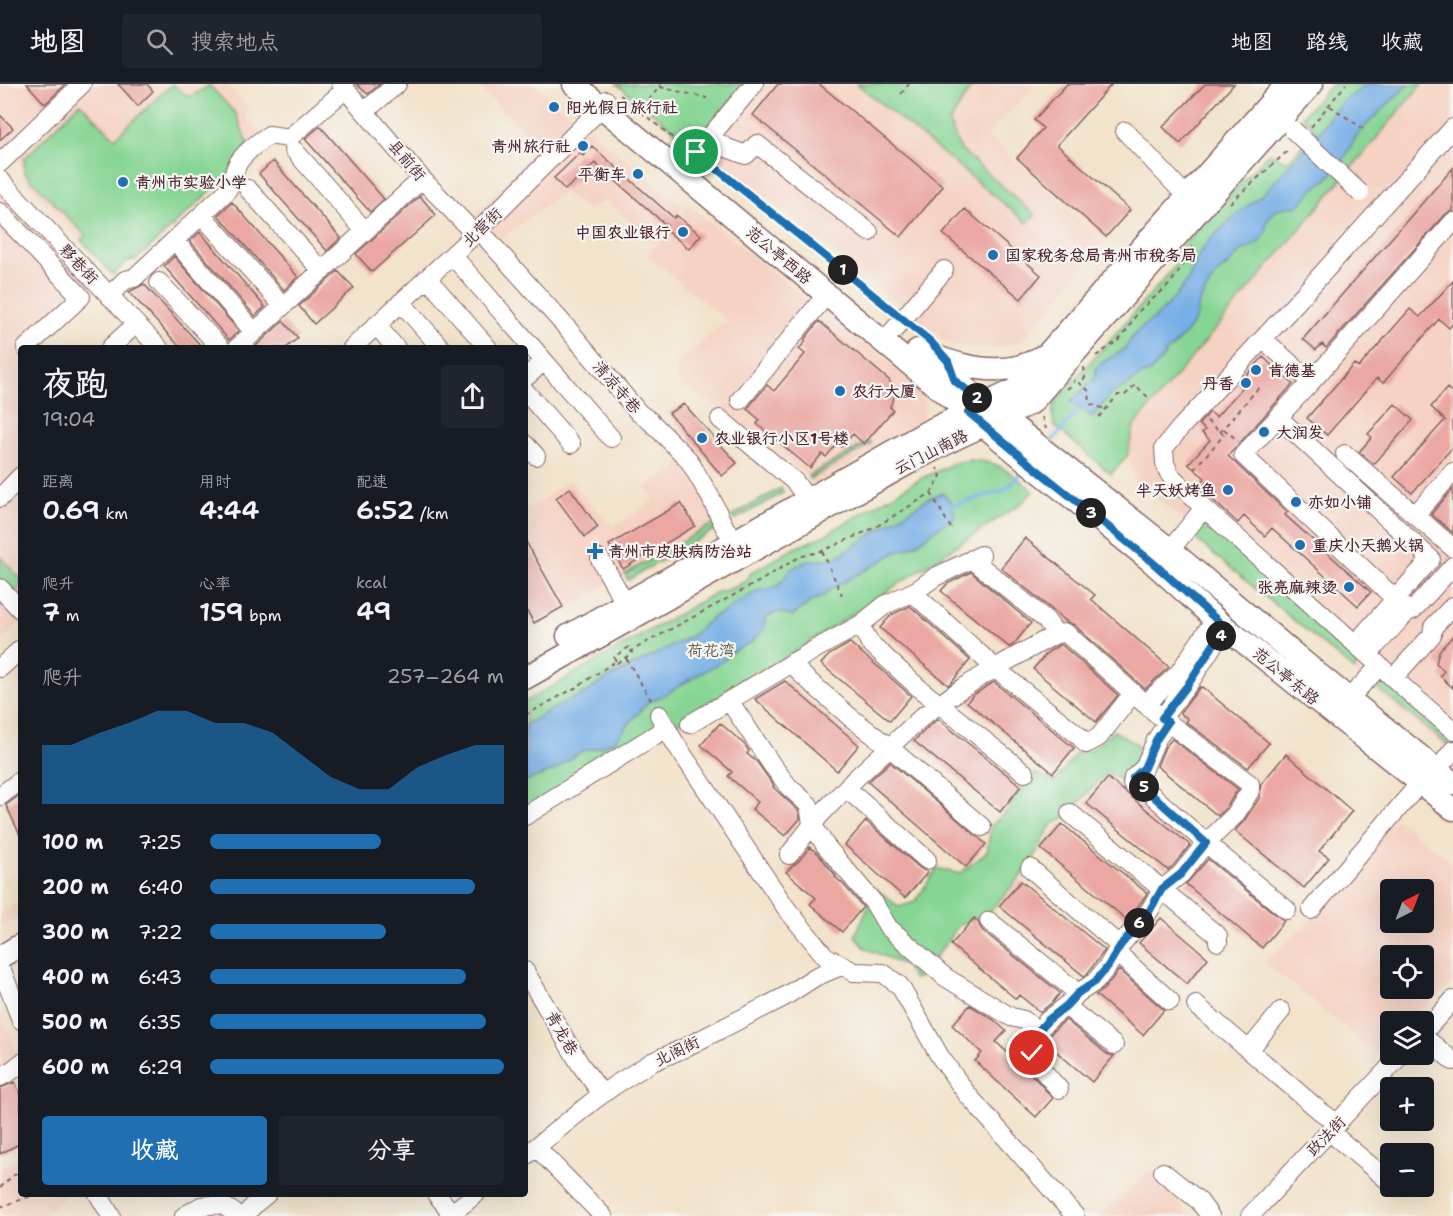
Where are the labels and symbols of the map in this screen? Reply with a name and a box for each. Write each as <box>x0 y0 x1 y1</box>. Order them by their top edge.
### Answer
place label: 阳光假日旅行社 <box>566 97 678 118</box>
marker: 阳光假日旅行社 <box>547 100 561 114</box>
pin <box>670 126 721 177</box>
street label: 县前街 <box>384 135 430 185</box>
place label: 青州旅行社 <box>491 136 571 157</box>
marker: 青州旅行社 <box>576 139 590 153</box>
place label: 平衡车 <box>578 164 626 185</box>
marker: 平衡车 <box>631 167 645 181</box>
place label: 青州市实验小学 <box>135 172 247 193</box>
marker: 青州市实验小学 <box>116 175 130 189</box>
street label: 北营街 <box>457 203 507 251</box>
street label: 范公亭西路 <box>742 221 816 289</box>
place label: 中国农业银行 <box>575 222 671 243</box>
marker: 中国农业银行 <box>676 225 690 239</box>
street label: 夥巷街 <box>55 239 103 289</box>
place label: 国家税务总局青州市税务局 <box>1005 245 1197 266</box>
marker: 国家税务总局青州市税务局 <box>986 248 1000 262</box>
pin: 1 <box>828 255 858 285</box>
street label: 清凉寺巷 <box>588 356 646 418</box>
place label: 肯德基 <box>1268 360 1316 381</box>
marker: 肯德基 <box>1249 363 1263 377</box>
place label: 丹香 <box>1202 373 1234 394</box>
marker: 丹香 <box>1239 376 1253 390</box>
place label: 农行大厦 <box>852 381 916 402</box>
pin: 2 <box>962 383 992 413</box>
marker: 农行大厦 <box>833 384 847 398</box>
place label: 大润发 <box>1276 422 1324 443</box>
street label: 云门山南路 <box>891 424 971 480</box>
marker: 大润发 <box>1257 425 1271 439</box>
place label: 农业银行小区1号楼 <box>714 428 849 449</box>
marker: 农业银行小区1号楼 <box>695 431 709 445</box>
place label: 半天妖烤鱼 <box>1136 480 1216 501</box>
marker: 半天妖烤鱼 <box>1221 483 1235 497</box>
place label: 亦如小铺 <box>1308 492 1372 513</box>
marker: 亦如小铺 <box>1289 495 1303 509</box>
pin: 3 <box>1076 498 1106 528</box>
place label: 重庆小天鹅火锅 <box>1312 535 1424 556</box>
marker: 重庆小天鹅火锅 <box>1293 538 1307 552</box>
place label: 青州市皮肤病防治站 <box>608 541 752 562</box>
marker: 青州市皮肤病防治站 <box>586 542 604 560</box>
place label: 张亮麻辣烫 <box>1257 577 1337 598</box>
marker: 张亮麻辣烫 <box>1342 580 1356 594</box>
pin: 4 <box>1206 621 1236 651</box>
park label: 荷花湾 <box>687 640 735 661</box>
street label: 范公亭东路 <box>1248 643 1324 709</box>
pin: 5 <box>1129 772 1159 802</box>
north arrow <box>1380 879 1434 933</box>
pin: 6 <box>1124 908 1154 938</box>
street label: 青龙巷 <box>541 1007 583 1059</box>
pin <box>1006 1027 1057 1078</box>
street label: 北阁街 <box>651 1031 703 1071</box>
street label: 政法街 <box>1302 1111 1350 1161</box>

